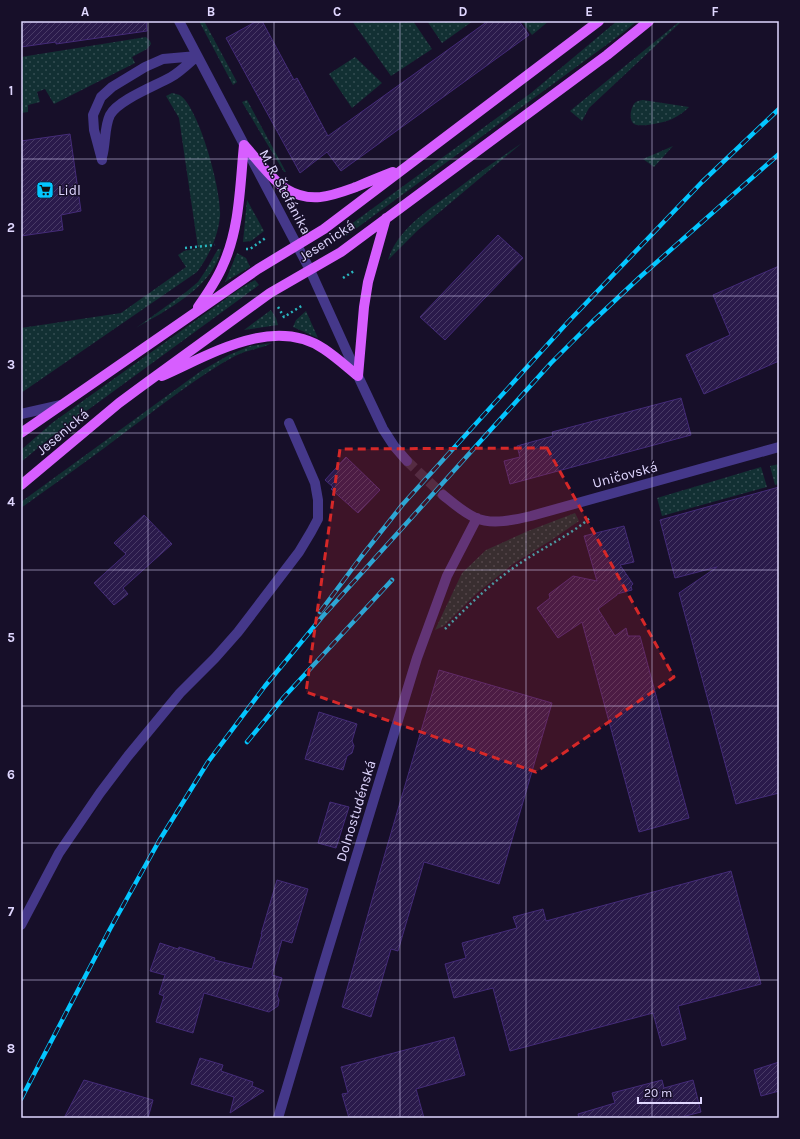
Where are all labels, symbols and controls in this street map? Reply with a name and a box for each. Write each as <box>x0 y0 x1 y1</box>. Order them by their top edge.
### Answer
text: A <box>81 4 89 19</box>
text: B <box>207 4 215 19</box>
text: C <box>333 4 341 19</box>
text: D <box>459 4 468 19</box>
text: E <box>585 4 593 19</box>
text: F <box>711 4 719 19</box>
text: 1 <box>9 83 13 98</box>
street label: M. R. Štefánika <box>255 147 315 237</box>
supermarket icon: Lidl <box>35 180 55 200</box>
place label: Lidl <box>58 182 81 199</box>
street label: Jesenická <box>296 217 358 265</box>
text: 2 <box>7 220 15 235</box>
text: 3 <box>7 357 15 372</box>
street label: Jesenická <box>33 405 93 459</box>
street label: Uničovská <box>591 458 659 492</box>
text: 4 <box>7 494 15 509</box>
text: 5 <box>7 630 15 645</box>
street label: Dolnostudénská <box>333 758 379 864</box>
text: 6 <box>7 767 15 782</box>
text: 7 <box>8 904 15 919</box>
text: 8 <box>7 1041 15 1056</box>
scale bar <box>638 1079 701 1105</box>
text: 20 m <box>644 1086 672 1100</box>

